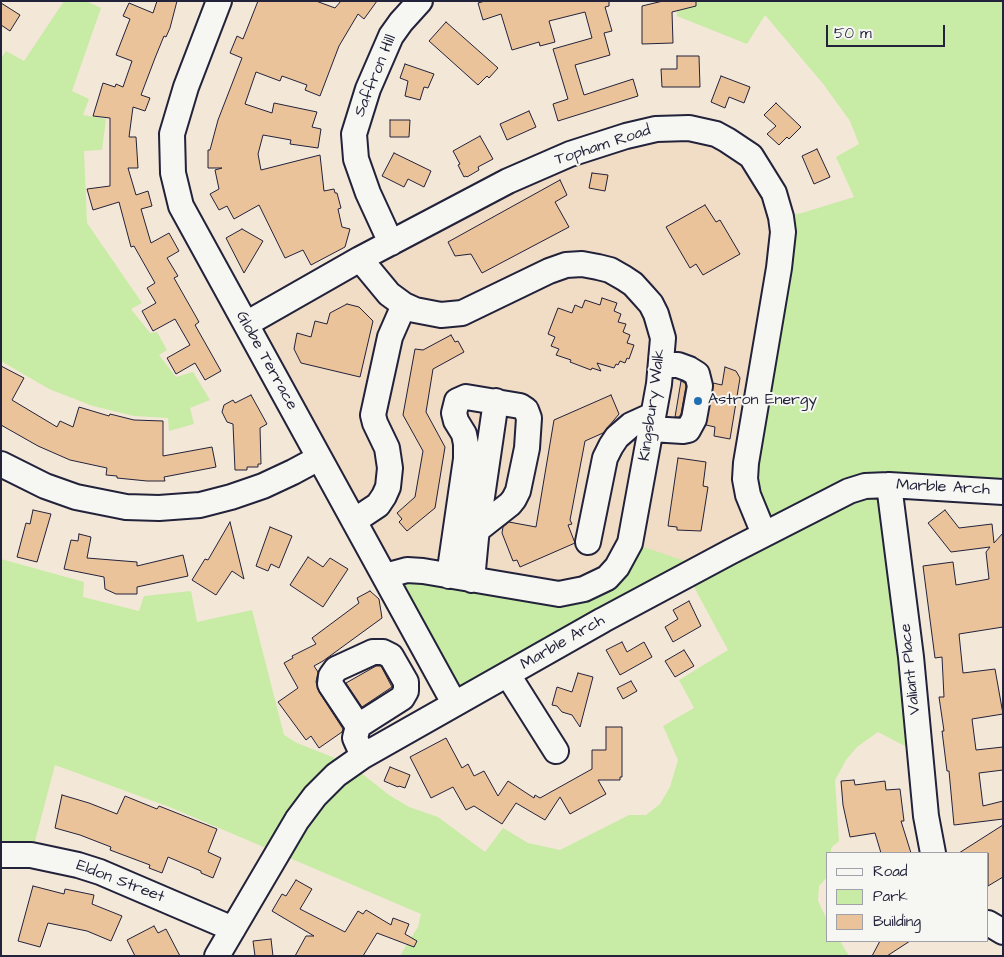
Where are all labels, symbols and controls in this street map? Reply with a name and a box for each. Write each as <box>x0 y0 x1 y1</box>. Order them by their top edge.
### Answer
scale bar <box>829 15 948 47</box>
text: 50 m <box>834 23 872 44</box>
street label: Saffron Hill <box>351 32 401 120</box>
street label: Topham Road <box>553 121 653 171</box>
street label: Globe Terrace <box>231 308 301 414</box>
street label: Kingsbury Walk <box>636 348 670 462</box>
place label: Astron Energy <box>708 391 817 411</box>
marker: Astron Energy <box>692 395 704 407</box>
street label: Marble Arch <box>896 476 990 500</box>
street label: Marble Arch <box>518 611 608 675</box>
street label: Valiant Place <box>897 622 925 716</box>
legend <box>826 852 989 942</box>
street label: Eldon Street <box>73 856 167 908</box>
text: Road <box>873 861 907 882</box>
text: Park <box>873 886 908 907</box>
text: Building <box>873 911 921 932</box>

